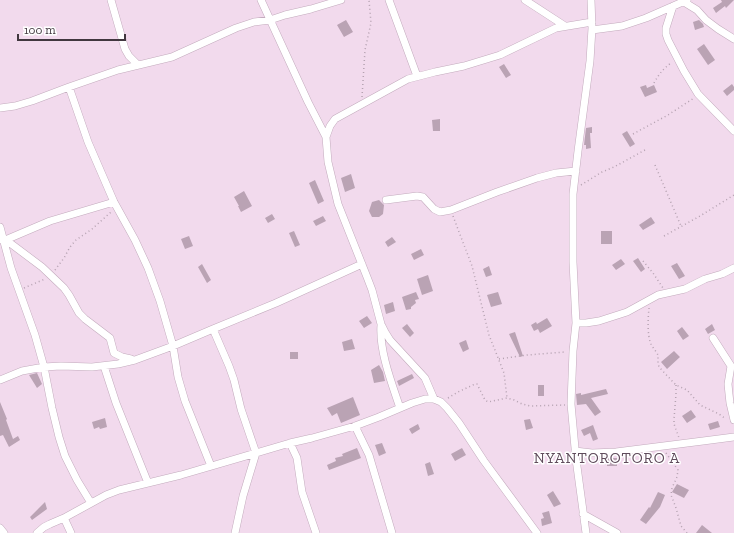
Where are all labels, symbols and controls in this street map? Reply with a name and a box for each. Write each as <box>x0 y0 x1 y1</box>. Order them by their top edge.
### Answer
scale bar <box>18 16 125 42</box>
text: 100 m <box>24 23 56 37</box>
district label: NYANTOROTORO A <box>534 449 680 467</box>

